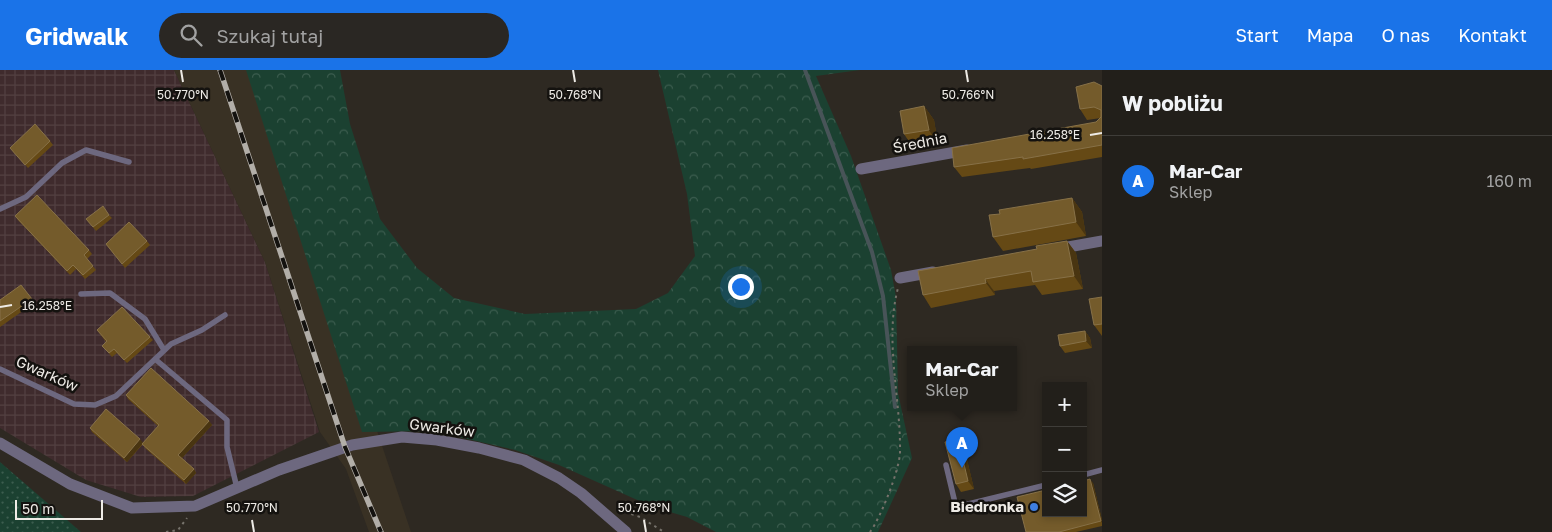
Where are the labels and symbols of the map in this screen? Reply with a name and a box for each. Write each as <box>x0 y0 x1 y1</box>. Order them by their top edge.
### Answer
text: 50.770°N <box>157 87 209 102</box>
text: 50.768°N <box>549 87 601 102</box>
text: 50.766°N <box>942 87 994 102</box>
text: 16.258°E <box>1030 127 1080 142</box>
street label: Średnia <box>891 128 948 156</box>
your location <box>728 274 754 300</box>
text: 16.258°E <box>22 298 72 313</box>
street label: Gwarków <box>14 351 81 395</box>
street label: Gwarków <box>408 414 476 440</box>
pin: A <box>946 427 978 468</box>
scale bar <box>15 497 102 520</box>
place label: Biedronka <box>950 497 1024 515</box>
text: 50.770°N <box>226 500 278 515</box>
text: 50.768°N <box>618 500 670 515</box>
marker: Biedronka <box>1028 501 1040 513</box>

